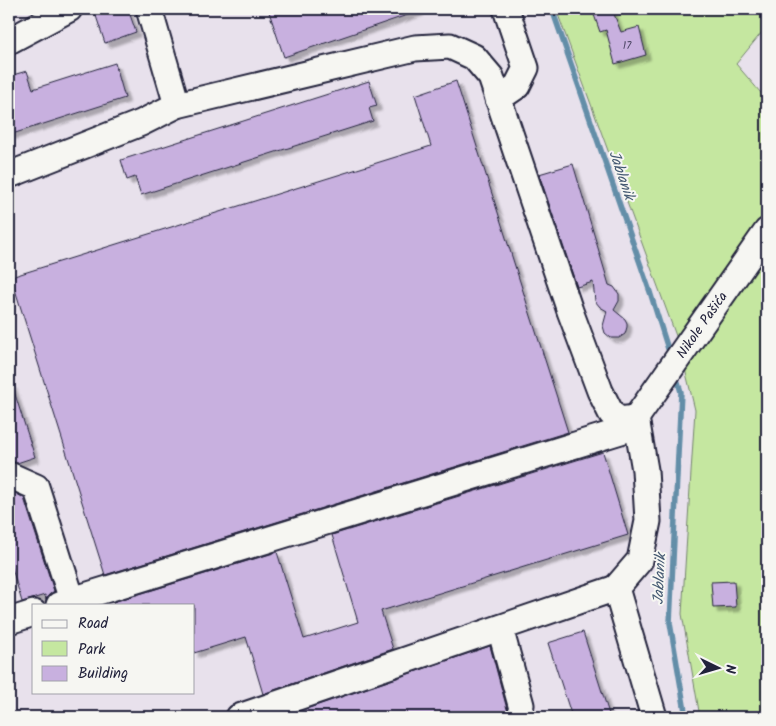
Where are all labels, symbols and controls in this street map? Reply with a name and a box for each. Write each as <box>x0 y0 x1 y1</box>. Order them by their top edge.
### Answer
house number: 17 <box>623 37 632 55</box>
water label: Jablanik <box>601 147 641 205</box>
street label: Nikole Pašića <box>671 287 733 363</box>
water label: Jablanik <box>647 551 673 605</box>
legend <box>32 604 195 694</box>
text: Road <box>78 612 109 636</box>
text: Park <box>78 638 106 662</box>
north arrow <box>694 644 744 694</box>
text: Building <box>78 662 128 686</box>
text: N <box>719 664 741 675</box>

